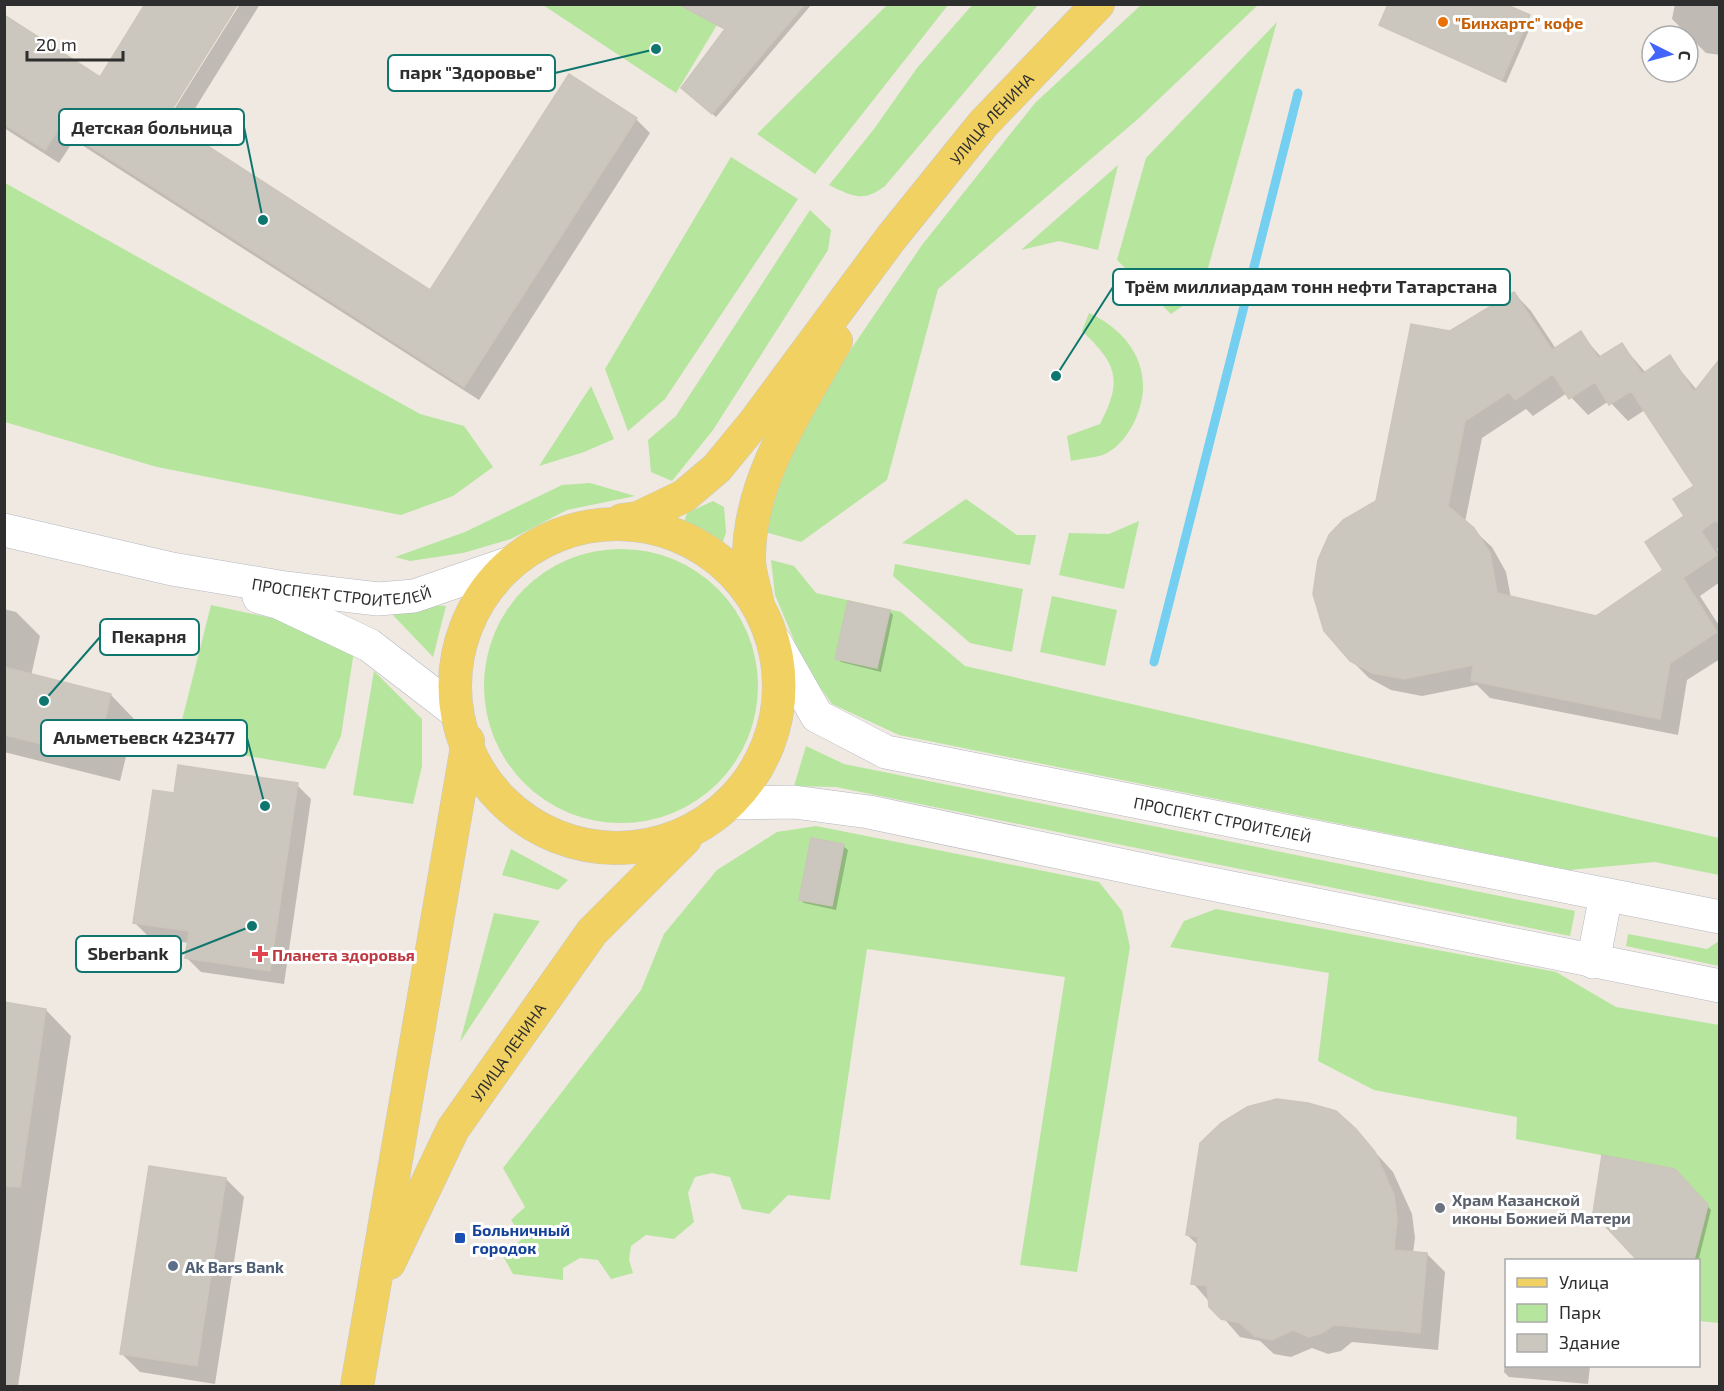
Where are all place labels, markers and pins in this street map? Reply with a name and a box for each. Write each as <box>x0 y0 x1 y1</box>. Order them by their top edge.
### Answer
place label: "Бинхартс" кофе <box>1455 13 1583 32</box>
marker: "Бинхартс" кофе <box>1436 15 1450 29</box>
callout: парк "Здоровье" <box>388 55 555 91</box>
callout: Детская больница <box>59 109 244 145</box>
callout: Трём миллиардам тонн нефти Татарстана <box>1113 269 1510 305</box>
callout: Пекарня <box>100 619 199 655</box>
callout: Альметьевск 423477 <box>41 720 247 756</box>
callout: Sberbank <box>76 936 181 972</box>
place label: Планета здоровья <box>272 945 415 964</box>
marker: Планета здоровья <box>253 947 267 961</box>
place label: Храм Казанской иконы Божией Матери <box>1452 1190 1631 1227</box>
marker: Храм Казанской иконы Божией Матери <box>1433 1201 1447 1215</box>
place label: Больничный городок <box>472 1220 570 1257</box>
marker: Больничный городок <box>453 1231 467 1245</box>
place label: Ak Bars Bank <box>185 1257 284 1276</box>
marker: Ak Bars Bank <box>166 1259 180 1273</box>

